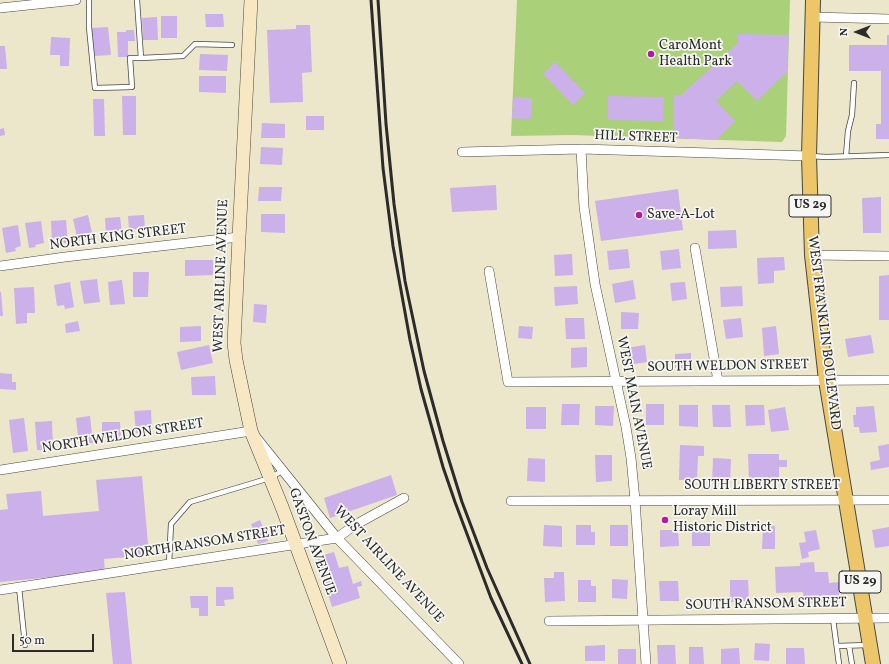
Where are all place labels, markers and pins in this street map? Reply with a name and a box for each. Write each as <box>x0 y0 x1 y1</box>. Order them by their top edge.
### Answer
place label: CaroMont Health Park <box>659 38 732 70</box>
marker: CaroMont Health Park <box>646 49 656 59</box>
place label: Save-A-Lot <box>647 207 715 223</box>
marker: Save-A-Lot <box>634 210 644 220</box>
place label: Loray Mill Historic District <box>673 504 772 536</box>
marker: Loray Mill Historic District <box>660 515 670 525</box>

